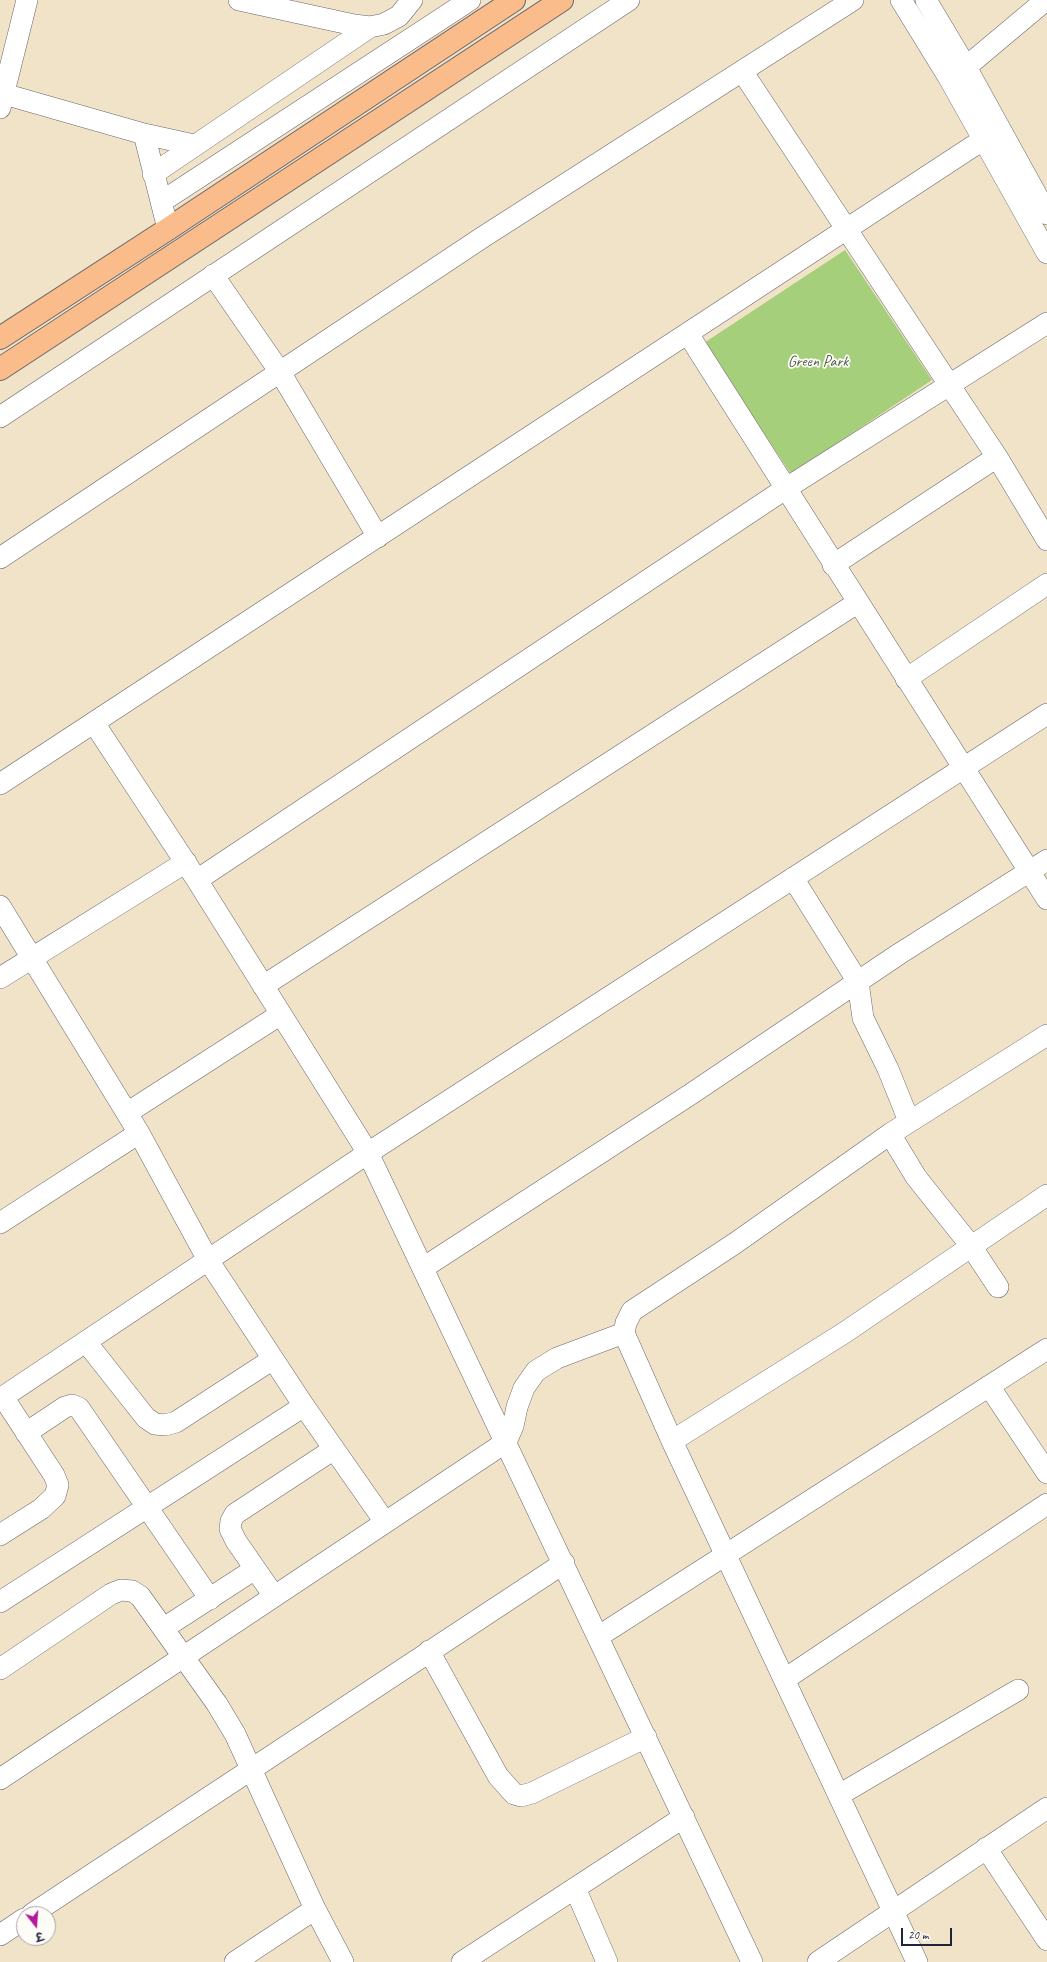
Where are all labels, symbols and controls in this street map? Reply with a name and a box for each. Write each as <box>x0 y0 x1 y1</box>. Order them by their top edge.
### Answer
park label: Green Park <box>788 352 848 372</box>
north arrow <box>16 1906 56 1946</box>
scale bar <box>903 1920 954 1946</box>
text: 20 m <box>908 1927 928 1943</box>
text: उ <box>34 1929 45 1944</box>

